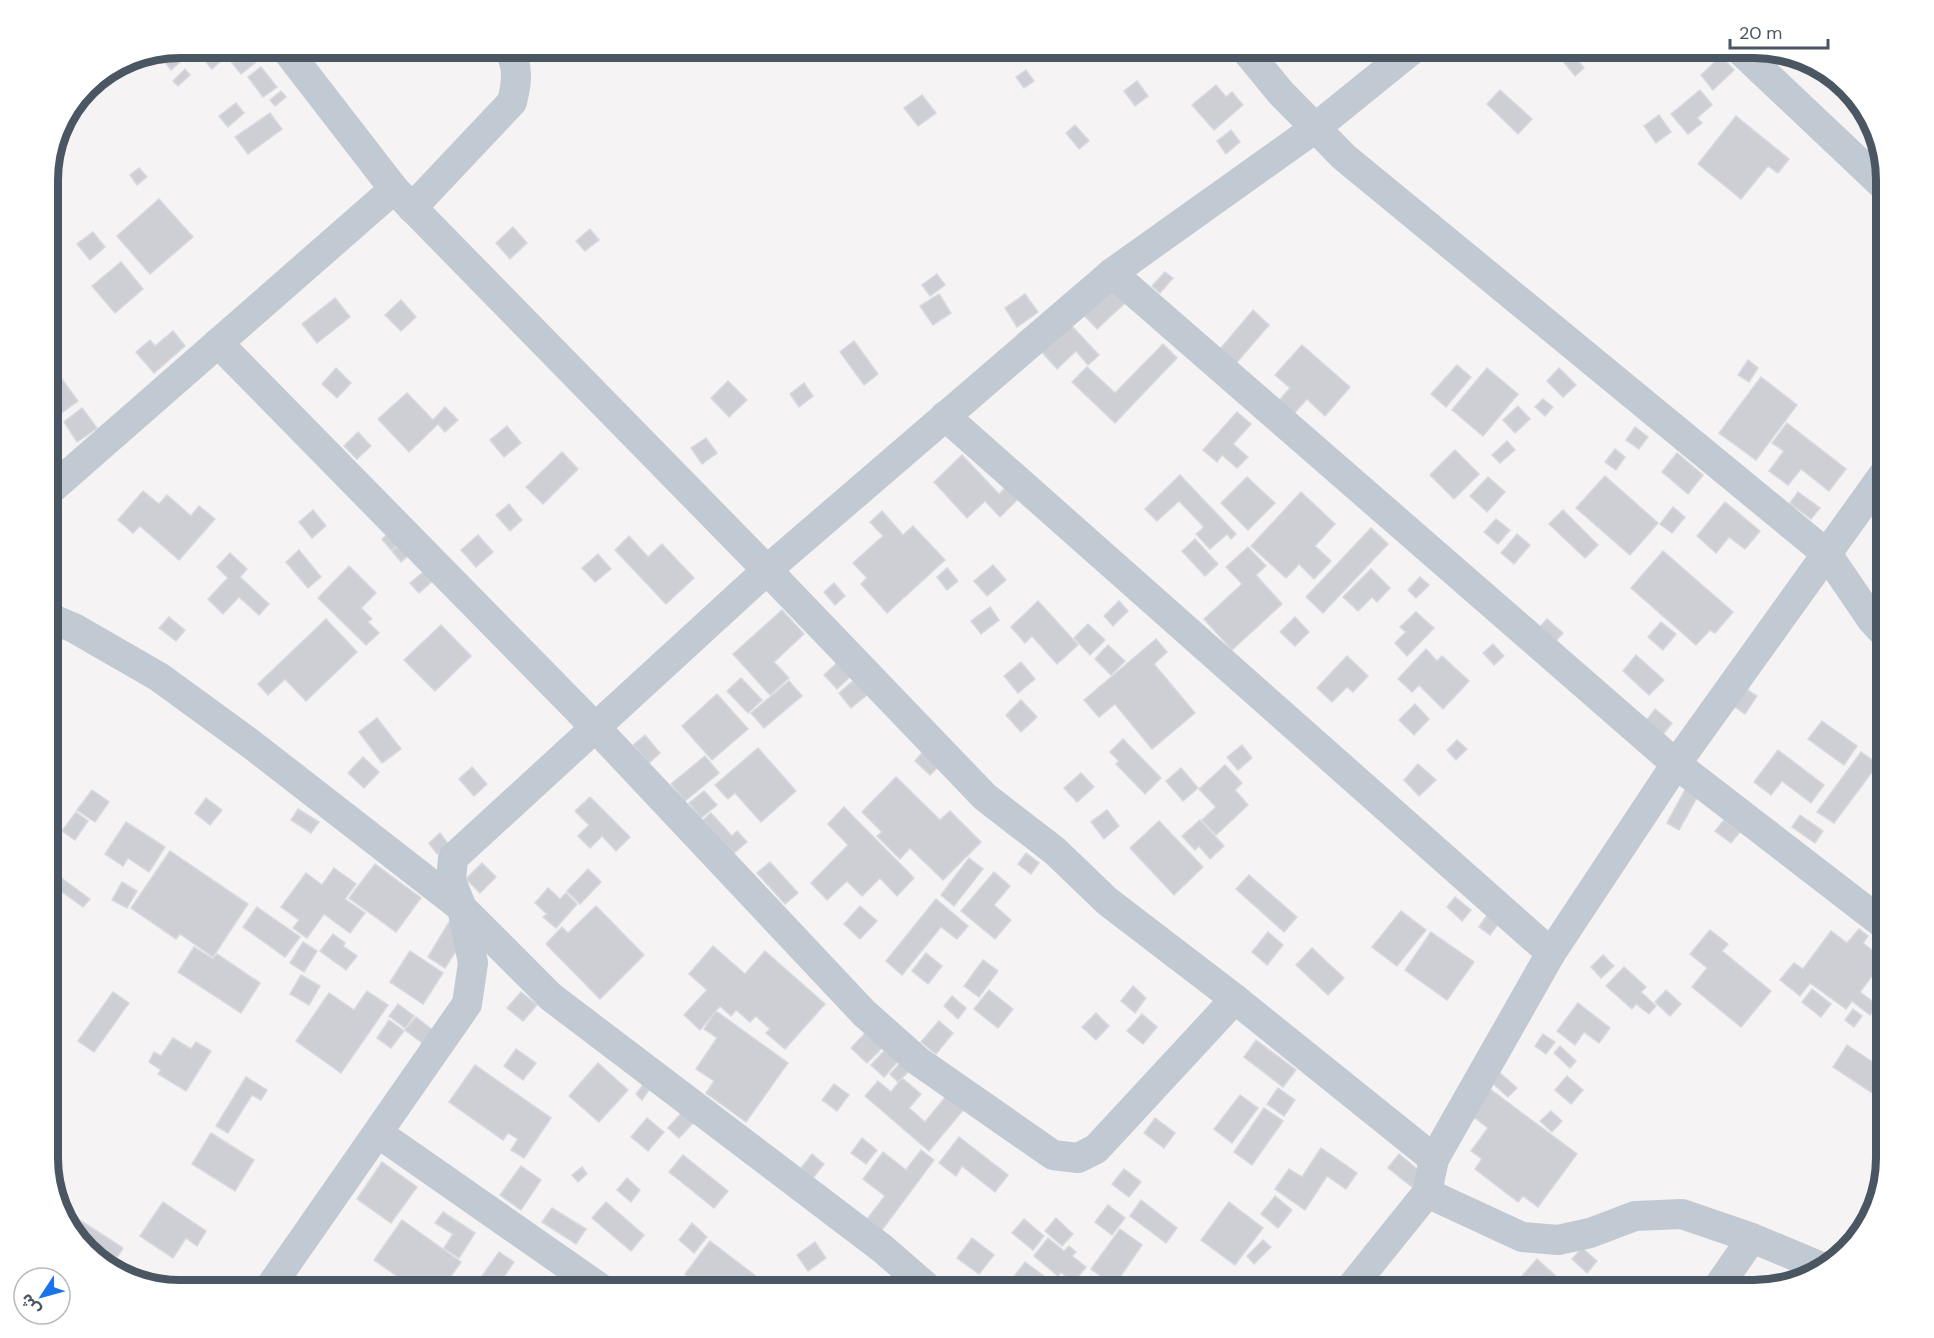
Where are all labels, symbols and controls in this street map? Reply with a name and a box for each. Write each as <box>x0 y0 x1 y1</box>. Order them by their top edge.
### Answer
scale bar <box>1730 12 1828 50</box>
text: 20 m <box>1739 21 1782 45</box>
north arrow <box>12 1266 72 1326</box>
text: ش <box>15 1289 45 1320</box>

